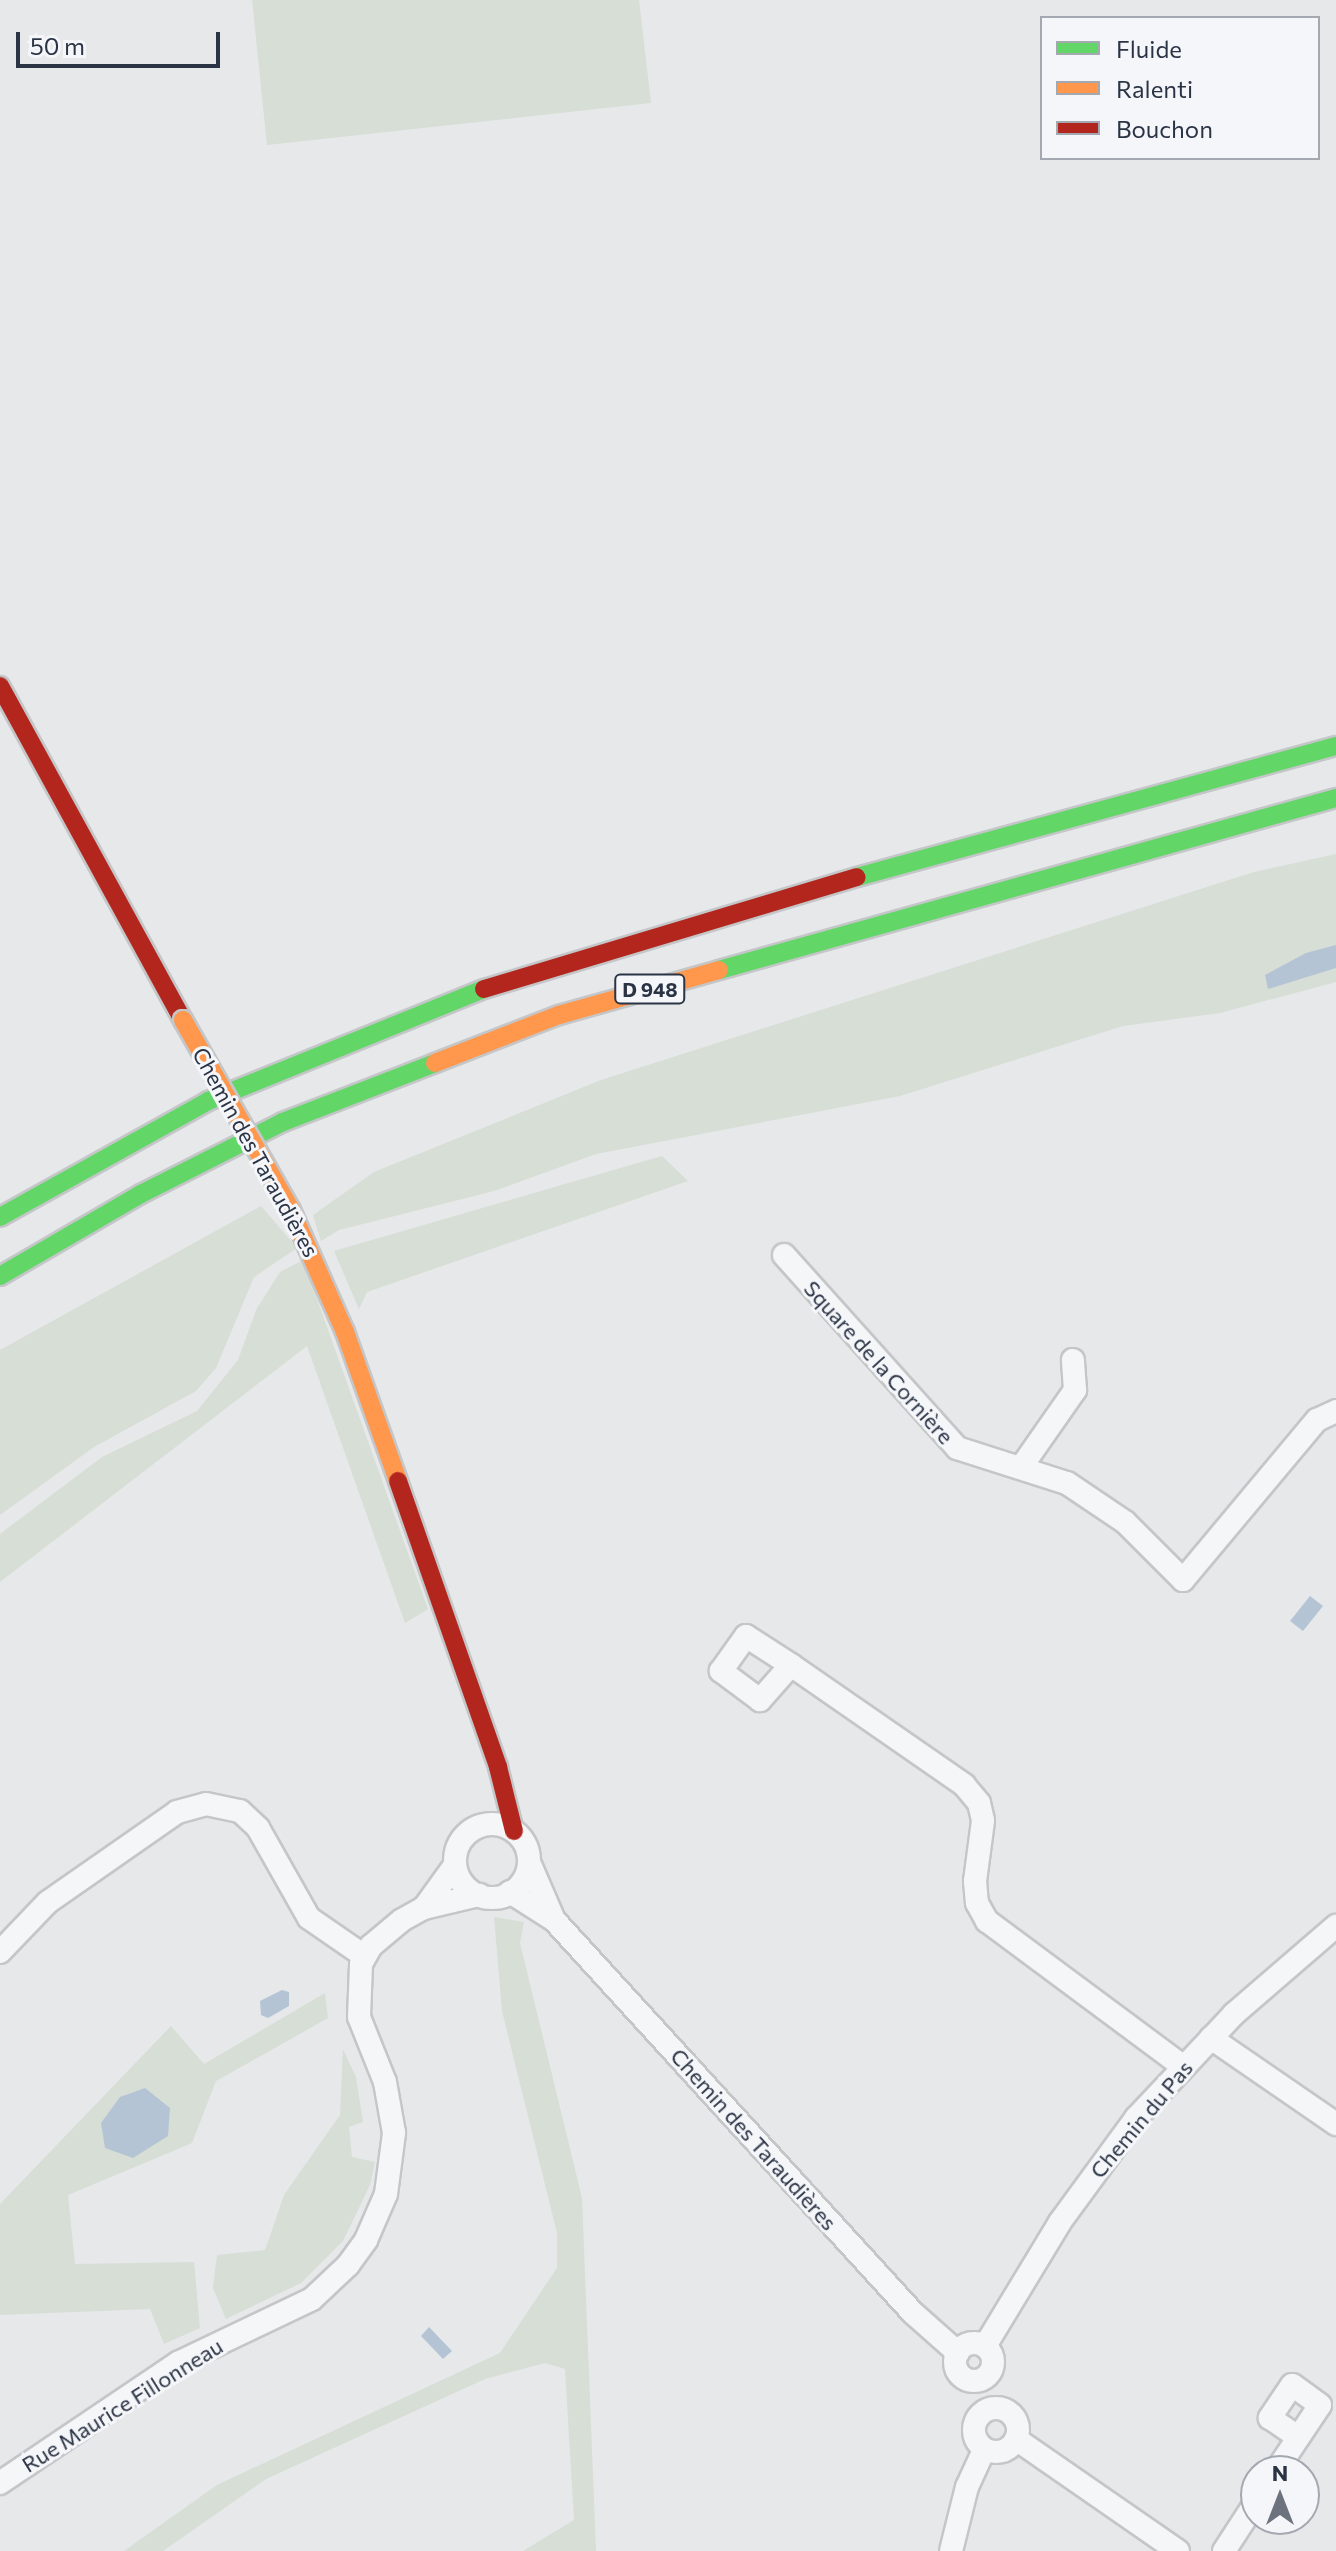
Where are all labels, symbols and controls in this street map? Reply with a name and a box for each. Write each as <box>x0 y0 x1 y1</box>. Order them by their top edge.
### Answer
scale bar <box>20 16 224 66</box>
legend <box>1040 16 1320 160</box>
text: 50 m <box>30 31 85 60</box>
text: Fluide <box>1116 34 1182 63</box>
text: Ralenti <box>1116 74 1193 103</box>
text: Bouchon <box>1116 114 1213 143</box>
road number: D 948 <box>614 973 686 1005</box>
street label: Chemin des Taraudières <box>187 1043 325 1261</box>
street label: Square de la Cornière <box>799 1275 959 1449</box>
street label: Chemin des Taraudières <box>665 2043 843 2235</box>
street label: Chemin du Pas <box>1084 2055 1198 2183</box>
street label: Rue Maurice Fillonneau <box>17 2332 227 2478</box>
north arrow <box>1240 2455 1320 2535</box>
text: N <box>1272 2459 1288 2486</box>

